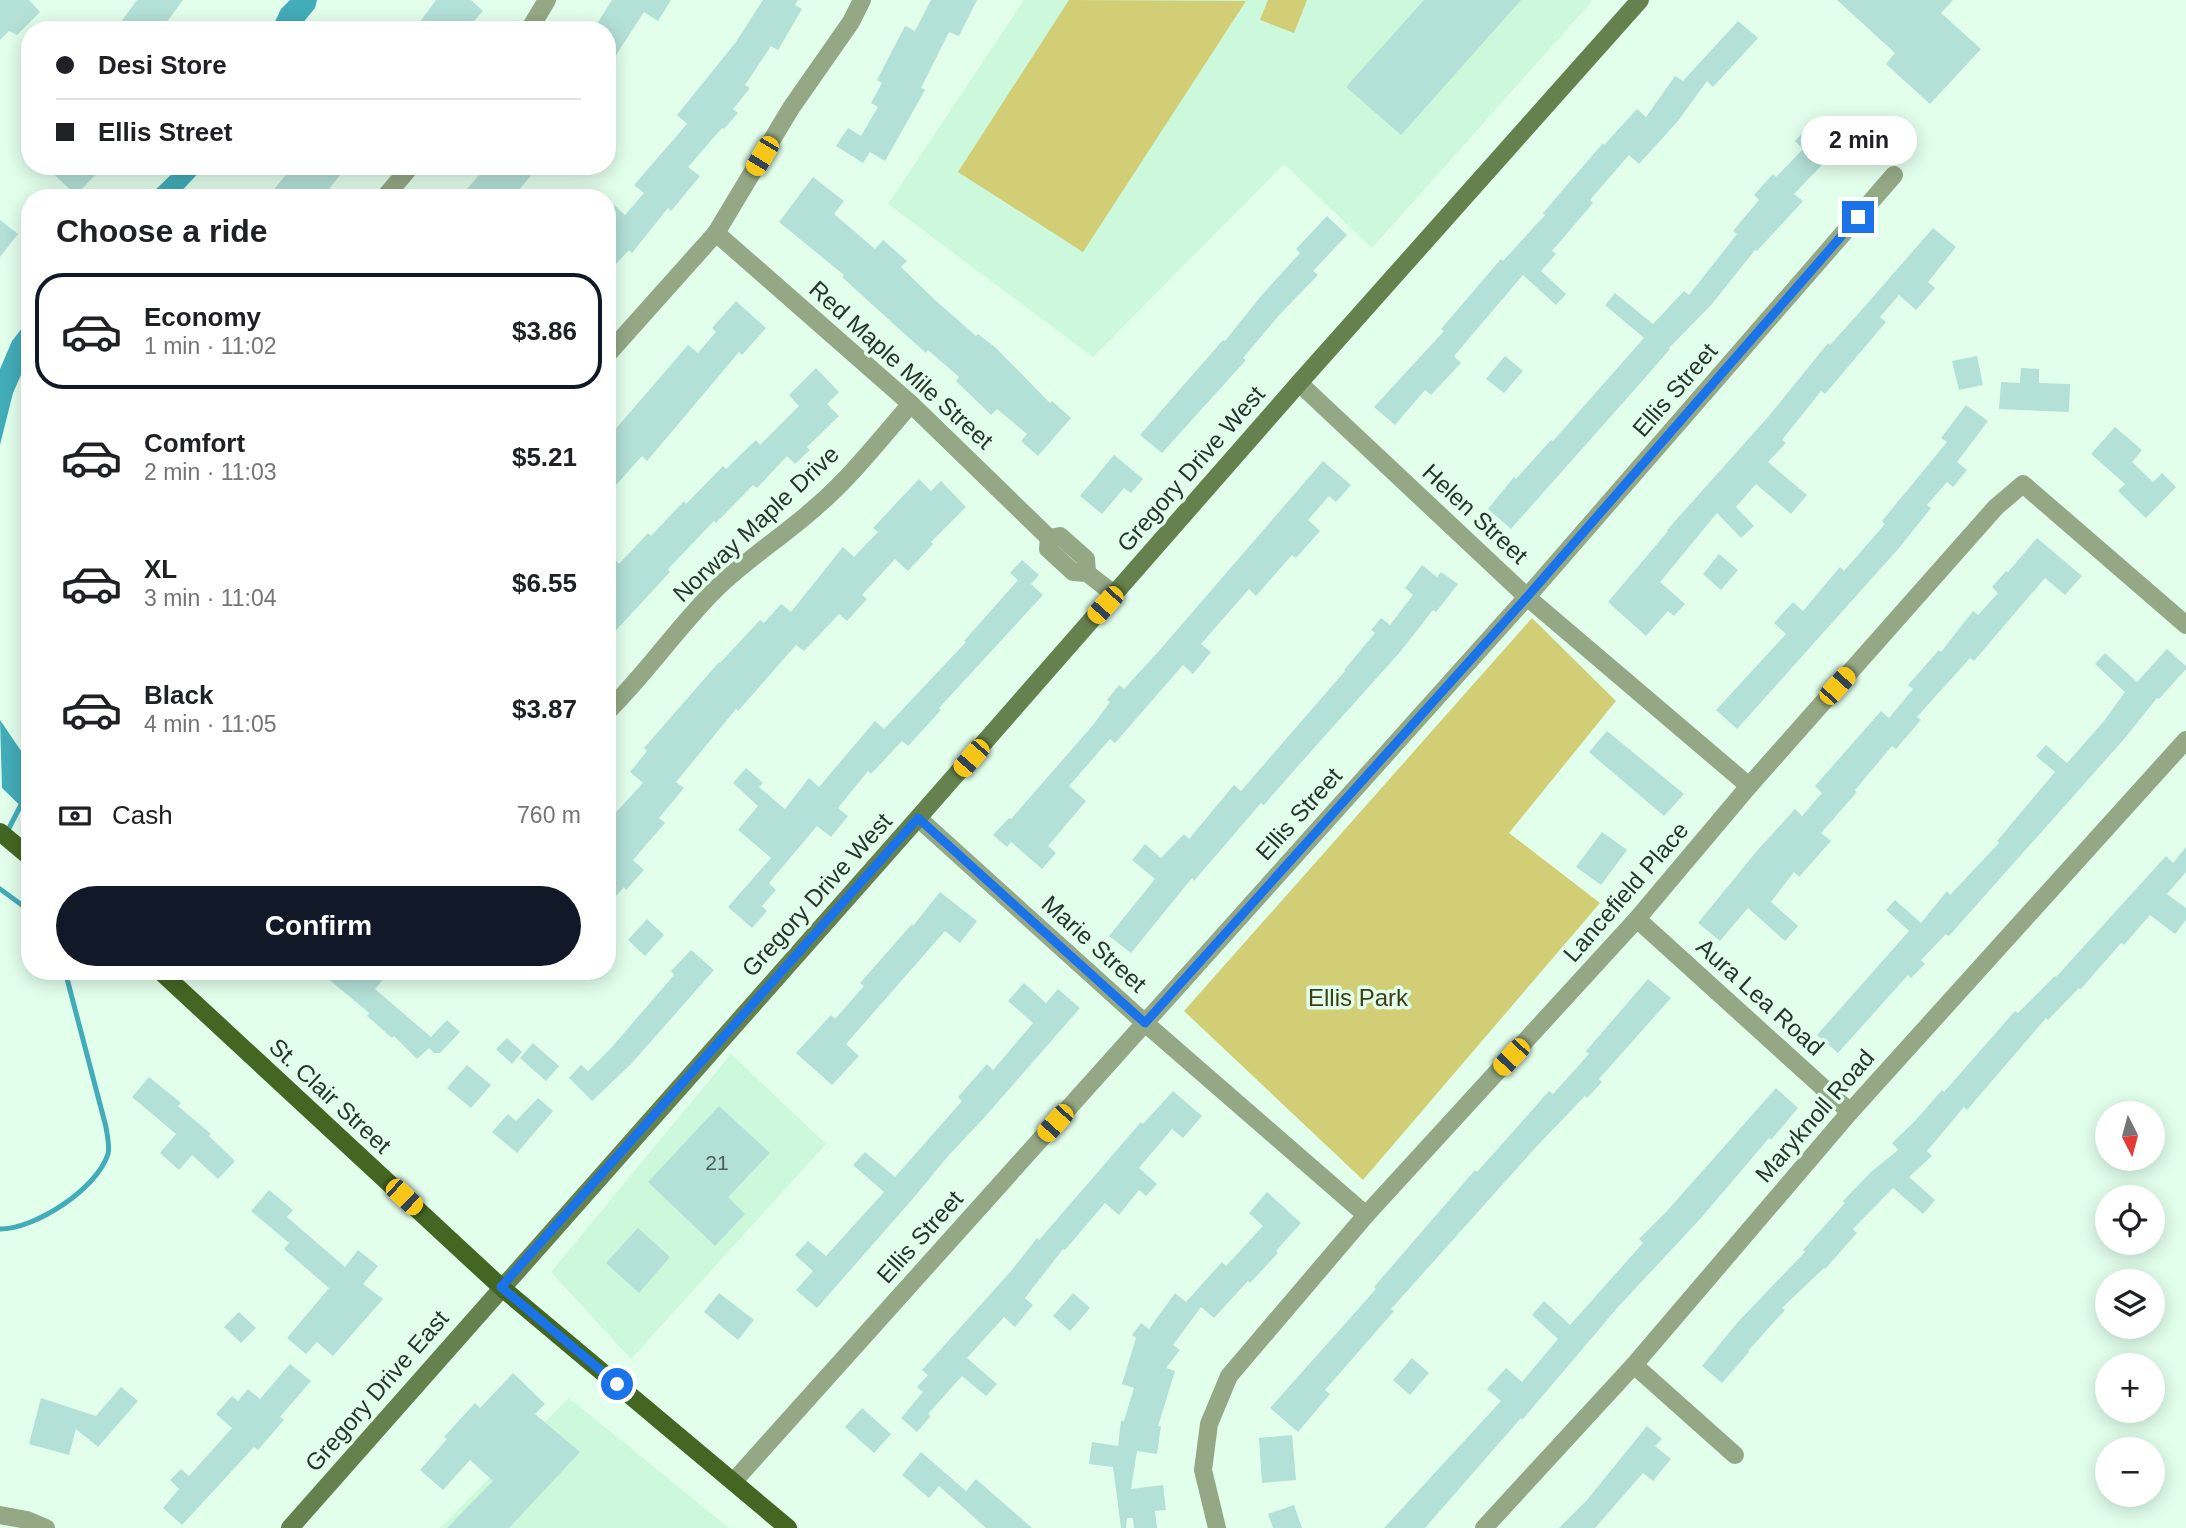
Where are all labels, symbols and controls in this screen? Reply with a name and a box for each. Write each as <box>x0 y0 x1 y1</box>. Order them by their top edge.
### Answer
text: Desi Store <box>98 50 227 80</box>
callout: 2 min <box>1800 116 1916 164</box>
text: Ellis Street <box>98 117 232 147</box>
text: 2 min <box>1829 127 1889 153</box>
car <box>743 133 782 179</box>
route end <box>1842 201 1874 233</box>
text: Choose a ride <box>56 213 268 249</box>
street label: Red Maple Mile Street <box>804 275 999 454</box>
icon: car <box>60 300 123 363</box>
text: Economy <box>144 302 261 332</box>
text: $3.86 <box>512 316 577 346</box>
text: 1 min · 11:02 <box>144 333 277 359</box>
street label: Ellis Street <box>1627 337 1723 442</box>
street label: Gregory Drive West <box>1111 380 1270 557</box>
icon: car <box>60 426 123 489</box>
text: Comfort <box>144 428 245 458</box>
street label: Norway Maple Drive <box>667 440 844 607</box>
text: $5.21 <box>512 442 577 472</box>
street label: Helen Street <box>1417 458 1534 569</box>
text: 2 min · 11:03 <box>144 459 277 485</box>
icon: car <box>60 552 123 615</box>
text: XL <box>144 554 177 584</box>
text: $6.55 <box>512 568 577 598</box>
car <box>1084 582 1127 628</box>
text: 3 min · 11:04 <box>144 585 277 611</box>
car <box>1816 663 1859 709</box>
icon: car <box>60 678 123 741</box>
text: Black <box>144 680 213 710</box>
text: $3.87 <box>512 694 577 724</box>
text: 4 min · 11:05 <box>144 711 277 737</box>
car <box>950 735 993 781</box>
street label: Ellis Street <box>1250 762 1347 865</box>
icon: cash <box>56 797 94 835</box>
text: Cash <box>112 800 173 830</box>
text: 760 m <box>517 802 581 828</box>
street label: Gregory Drive West <box>736 807 897 982</box>
street label: Lancefield Place <box>1558 816 1694 967</box>
button: Confirm <box>56 886 581 966</box>
street label: Marie Street <box>1037 890 1152 998</box>
street label: Aura Lea Road <box>1691 933 1829 1061</box>
park label: Ellis Park <box>1308 984 1409 1011</box>
street label: St. Clair Street <box>264 1033 397 1159</box>
car <box>1489 1034 1534 1080</box>
street label: Maryknoll Road <box>1750 1044 1880 1187</box>
car <box>1034 1100 1077 1146</box>
north arrow <box>2095 1101 2165 1171</box>
map controls <box>2095 1101 2165 1507</box>
house number: 21 <box>705 1151 729 1174</box>
car <box>382 1175 427 1219</box>
street label: Ellis Street <box>871 1185 968 1288</box>
button: locate <box>2095 1185 2165 1255</box>
button: layers <box>2095 1269 2165 1339</box>
street label: Gregory Drive East <box>299 1305 454 1477</box>
button: + <box>2095 1353 2165 1423</box>
route start <box>601 1368 633 1400</box>
button: − <box>2095 1437 2165 1507</box>

